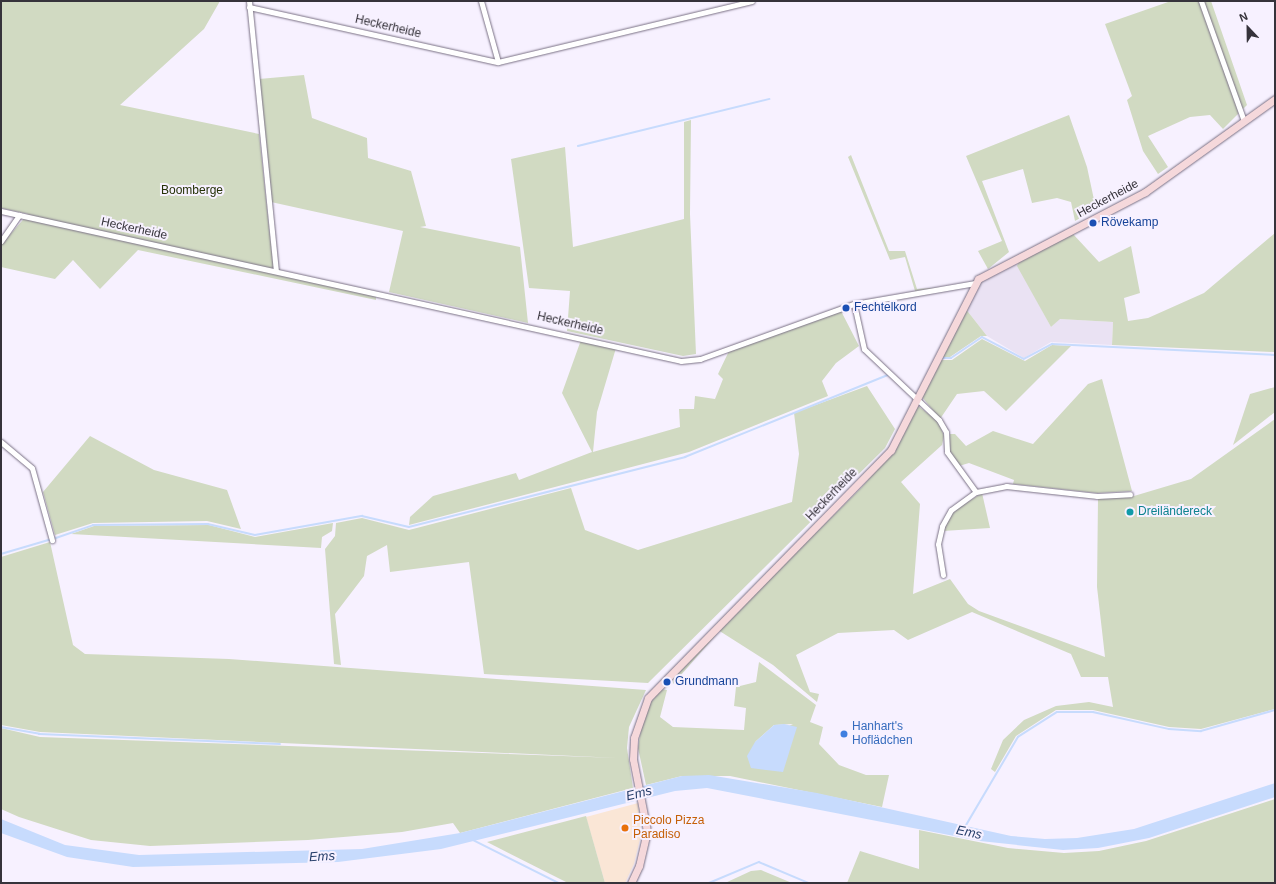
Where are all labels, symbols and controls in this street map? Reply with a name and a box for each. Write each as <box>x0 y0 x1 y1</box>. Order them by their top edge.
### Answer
north arrow <box>1228 8 1268 48</box>
text: N <box>1238 10 1249 24</box>
street label: Heckerheide <box>354 12 422 42</box>
street label: Heckerheide <box>1075 177 1141 221</box>
park label: Boomberge <box>161 184 223 198</box>
street label: Heckerheide <box>100 215 168 243</box>
place label: Rövekamp <box>1101 216 1158 230</box>
marker: Rövekamp <box>1088 218 1098 228</box>
place label: Fechtelkord <box>854 301 917 315</box>
marker: Fechtelkord <box>841 303 851 313</box>
street label: Heckerheide <box>536 309 604 339</box>
street label: Heckerheide <box>803 466 861 524</box>
place label: Dreiländereck <box>1138 505 1212 519</box>
marker: Dreiländereck <box>1125 507 1135 517</box>
place label: Grundmann <box>675 675 738 689</box>
marker: Grundmann <box>662 677 672 687</box>
place label: Hanhart's Hoflädchen <box>852 720 913 748</box>
marker: Hanhart's Hoflädchen <box>839 729 849 739</box>
water label: Ems <box>624 783 654 805</box>
place label: Piccolo Pizza Paradiso <box>633 814 704 842</box>
marker: Piccolo Pizza Paradiso <box>620 823 630 833</box>
water label: Ems <box>955 823 983 843</box>
water label: Ems <box>309 849 335 865</box>

